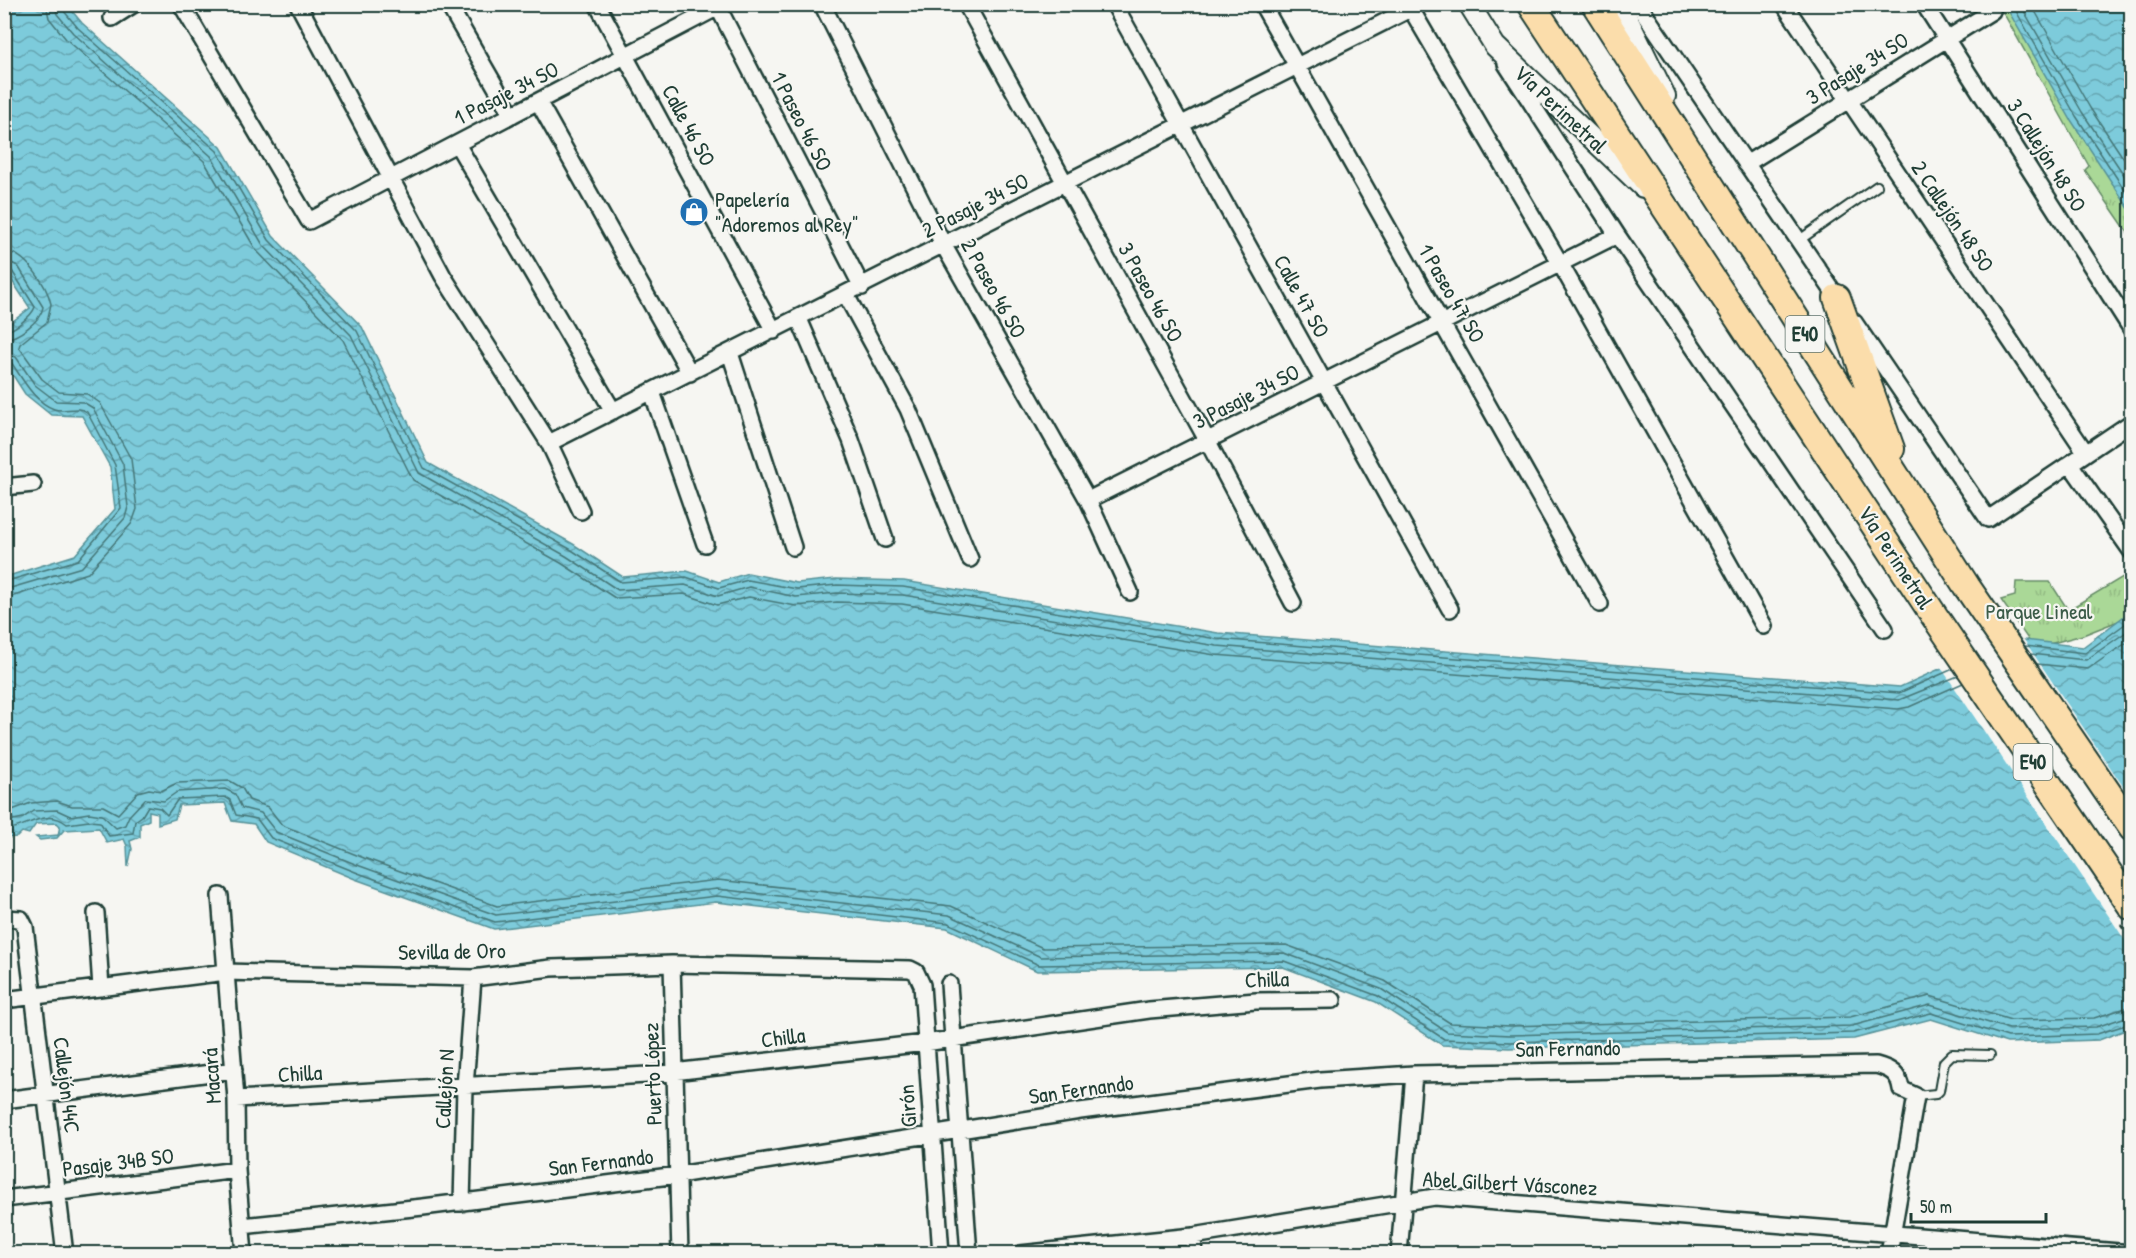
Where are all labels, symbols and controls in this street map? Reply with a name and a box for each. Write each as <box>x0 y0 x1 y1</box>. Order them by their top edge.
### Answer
street label: 3 Pasaje 34 SO <box>1800 25 1914 111</box>
street label: 1 Pasaje 34 SO <box>448 54 564 132</box>
street label: Vía Perimetral <box>1508 58 1614 160</box>
street label: 1 Paseo 46 SO <box>764 66 840 176</box>
street label: Calle 46 SO <box>655 79 723 171</box>
street label: 3 Callejón 48 SO <box>2000 93 2094 217</box>
street label: 2 Callejón 48 SO <box>1905 154 2001 278</box>
street label: 2 Pasaje 34 SO <box>916 165 1034 245</box>
place label: Papelería "Adoremos al Rey" <box>715 184 859 239</box>
shop icon: Papelería "Adoremos al Rey" <box>678 196 710 228</box>
street label: 2 Paseo 46 SO <box>954 233 1034 343</box>
street label: 3 Paseo 46 SO <box>1111 237 1191 347</box>
street label: 1 Paseo 47 SO <box>1412 238 1492 348</box>
street label: Calle 47 SO <box>1267 249 1337 343</box>
road number: E40 <box>1786 316 1824 352</box>
street label: 3 Pasaje 34 SO <box>1188 356 1304 436</box>
street label: Vía Perimetral <box>1851 499 1941 615</box>
park label: Parque Lineal <box>1986 596 2093 626</box>
road number: E40 <box>2014 744 2052 780</box>
street label: Sevilla de Oro <box>398 935 506 967</box>
street label: Chilla <box>1244 963 1290 995</box>
street label: Chilla <box>759 1019 807 1055</box>
street label: Puerto López <box>635 1022 669 1126</box>
street label: San Fernando <box>1515 1032 1621 1064</box>
street label: Callejón 44C <box>46 1035 88 1135</box>
street label: Macará <box>194 1047 228 1105</box>
street label: Callejón N <box>427 1048 461 1130</box>
street label: Chilla <box>277 1057 323 1089</box>
street label: San Fernando <box>1027 1067 1135 1111</box>
street label: Girón <box>891 1084 923 1128</box>
street label: Pasaje 34B SO <box>61 1140 175 1184</box>
street label: San Fernando <box>547 1141 655 1183</box>
street label: Abel Gilbert Vásconez <box>1422 1163 1598 1203</box>
scale bar <box>1911 1186 2046 1224</box>
text: 50 m <box>1920 1194 1952 1219</box>

